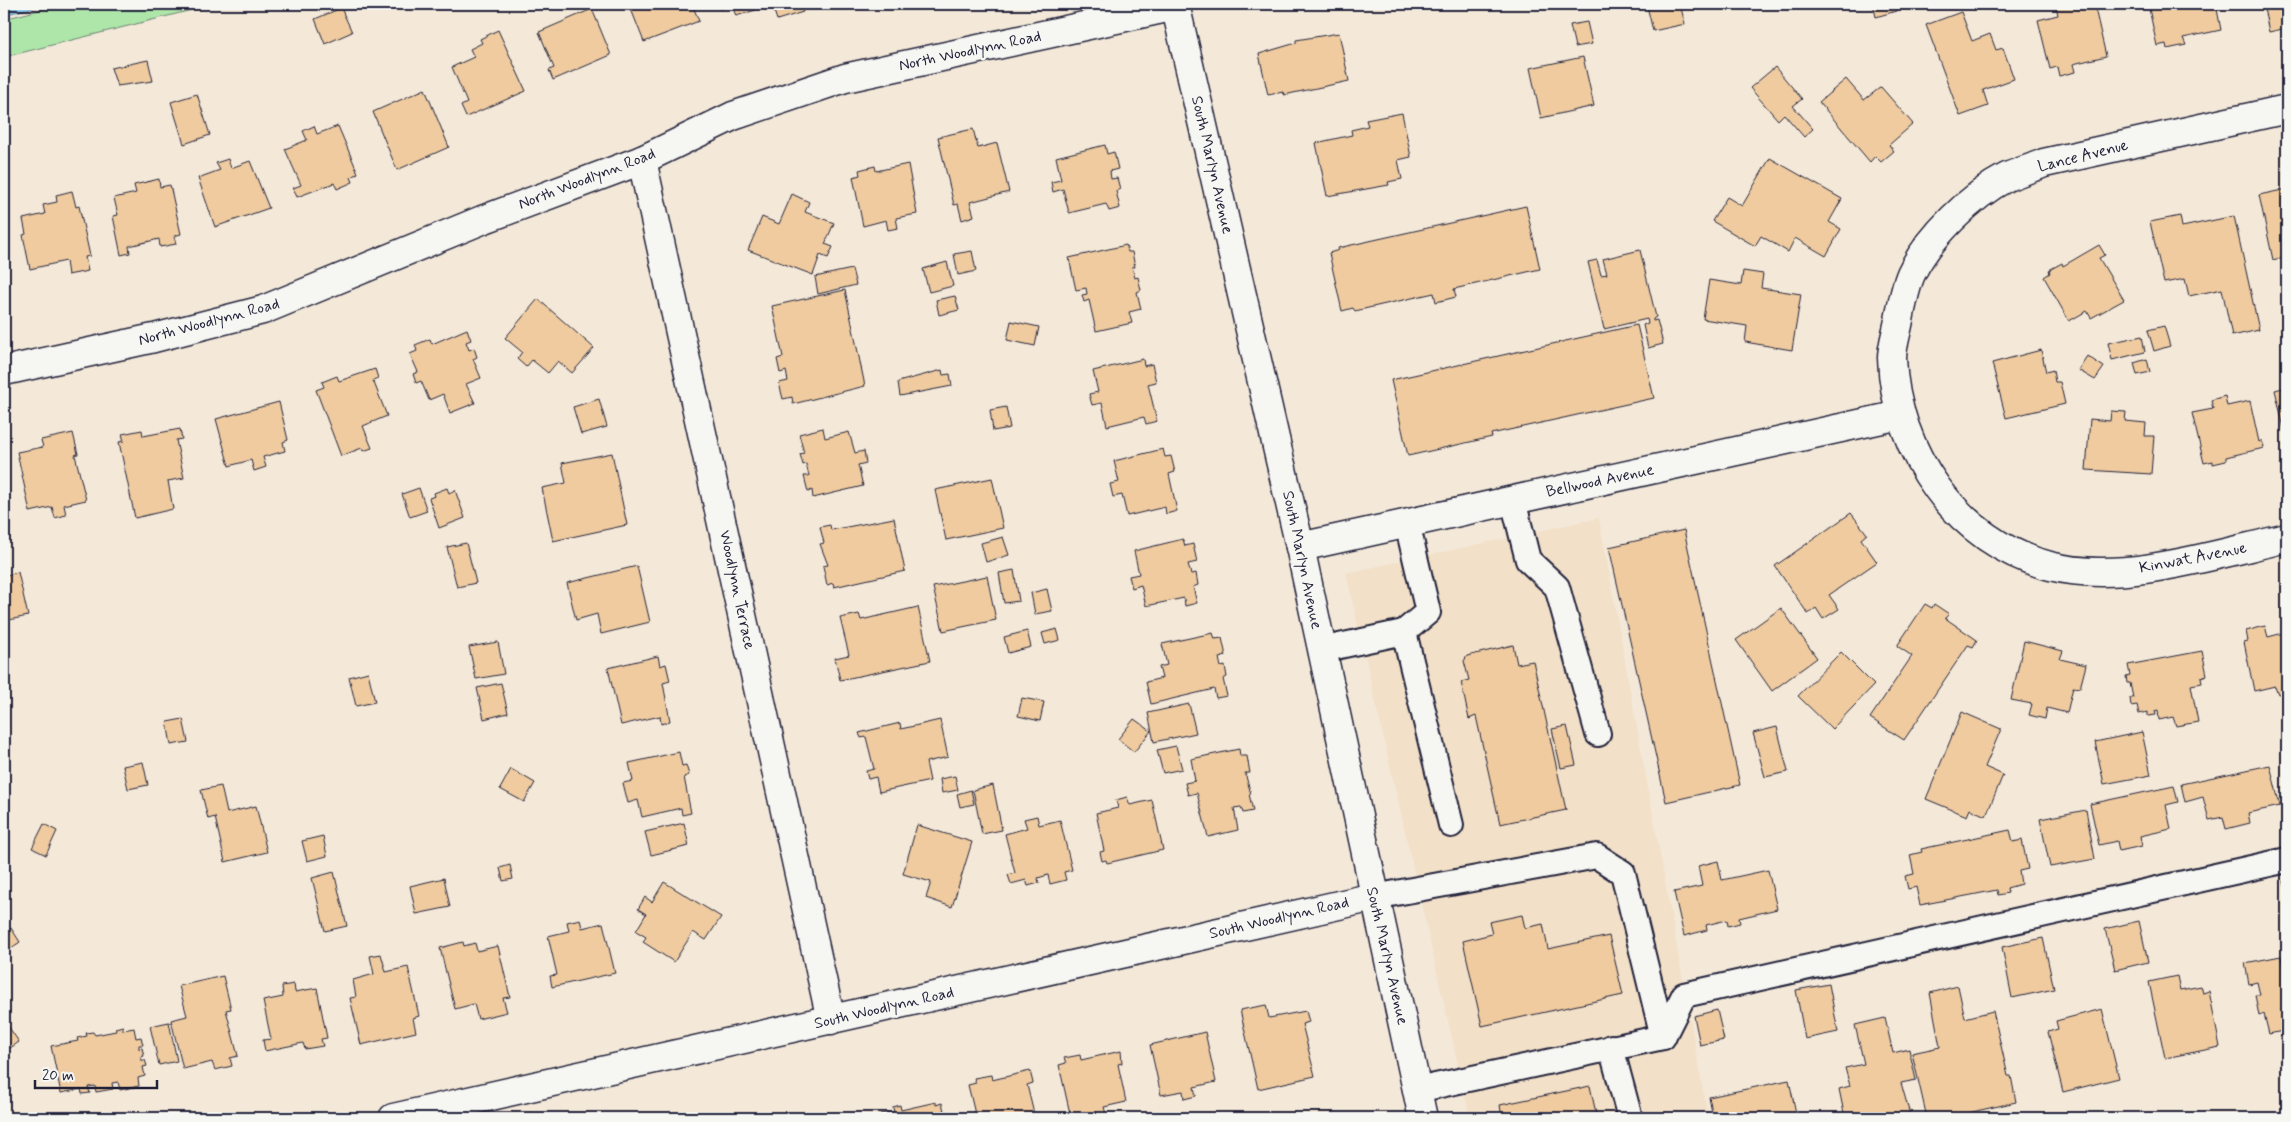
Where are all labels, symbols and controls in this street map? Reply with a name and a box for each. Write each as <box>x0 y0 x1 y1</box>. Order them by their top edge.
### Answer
street label: North Woodlynn Road <box>897 26 1043 76</box>
street label: South Marlyn Avenue <box>1186 94 1238 236</box>
street label: Lance Avenue <box>2036 135 2131 177</box>
street label: North Woodlynn Road <box>515 143 659 215</box>
street label: North Woodlynn Road <box>136 293 282 351</box>
street label: Bellwood Avenue <box>1544 459 1656 503</box>
street label: South Marlyn Avenue <box>1277 489 1327 631</box>
street label: Woodlynn Terrace <box>714 528 760 652</box>
street label: Kinwat Avenue <box>2137 537 2249 579</box>
street label: South Marlyn Avenue <box>1361 885 1413 1027</box>
street label: South Woodlynn Road <box>1207 892 1351 944</box>
street label: South Woodlynn Road <box>812 982 956 1034</box>
scale bar <box>35 1057 158 1089</box>
text: 20 m <box>42 1066 74 1086</box>

